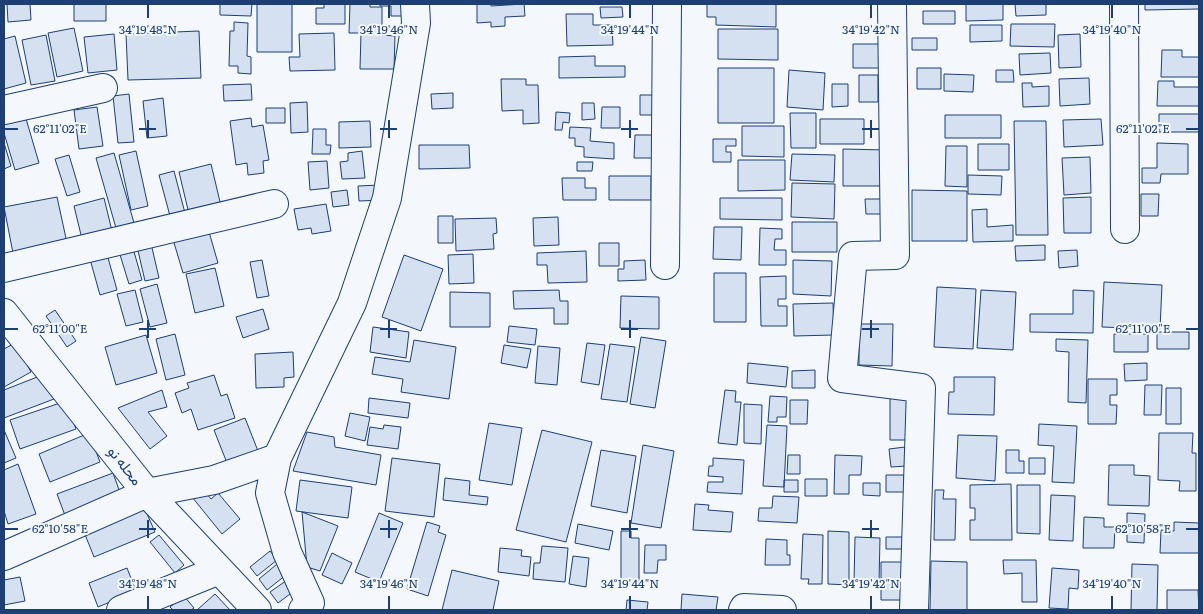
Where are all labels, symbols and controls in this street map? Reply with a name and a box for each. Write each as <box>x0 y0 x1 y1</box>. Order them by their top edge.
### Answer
text: 34°19'48"N <box>119 20 177 38</box>
text: 34°19'46"N <box>360 20 418 38</box>
text: 34°19'44"N <box>601 20 659 38</box>
text: 34°19'42"N <box>842 20 900 38</box>
text: 34°19'40"N <box>1083 20 1141 38</box>
text: 62°11'02"E <box>33 119 87 137</box>
text: 62°11'02"E <box>1116 119 1170 137</box>
text: 62°11'00"E <box>33 319 88 337</box>
text: 62°11'00"E <box>1116 319 1171 337</box>
street label: محله نو <box>103 440 149 490</box>
text: 62°10'58"E <box>32 519 88 537</box>
text: 62°10'58"E <box>1115 519 1171 537</box>
text: 34°19'48"N <box>119 574 177 592</box>
text: 34°19'46"N <box>360 574 418 592</box>
text: 34°19'44"N <box>601 574 659 592</box>
text: 34°19'42"N <box>842 574 900 592</box>
text: 34°19'40"N <box>1083 574 1141 592</box>

